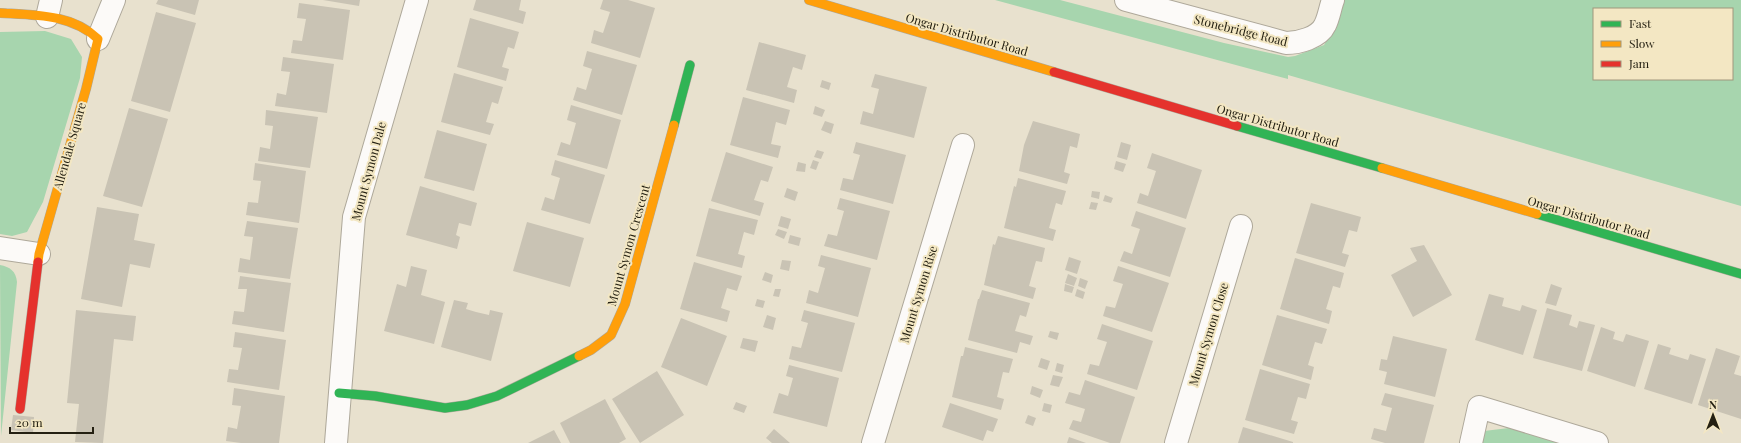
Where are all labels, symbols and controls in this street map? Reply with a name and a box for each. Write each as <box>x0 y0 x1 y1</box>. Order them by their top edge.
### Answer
legend <box>1593 8 1733 80</box>
street label: Ongar Distributor Road <box>904 9 1030 59</box>
street label: Stonebridge Road <box>1193 11 1289 49</box>
text: Fast <box>1629 15 1652 31</box>
text: Slow <box>1629 35 1655 51</box>
text: Jam <box>1628 55 1650 71</box>
street label: Allendale Square <box>49 100 89 193</box>
street label: Ongar Distributor Road <box>1215 100 1341 150</box>
street label: Mount Symon Dale <box>347 120 389 222</box>
street label: Mount Symon Crescent <box>603 182 653 308</box>
street label: Ongar Distributor Road <box>1526 192 1652 242</box>
street label: Mount Symon Rise <box>896 244 940 344</box>
street label: Mount Symon Close <box>1185 280 1231 388</box>
north arrow <box>1693 395 1733 435</box>
text: N <box>1709 397 1717 412</box>
scale bar <box>10 409 93 435</box>
text: 20 m <box>16 414 43 430</box>

